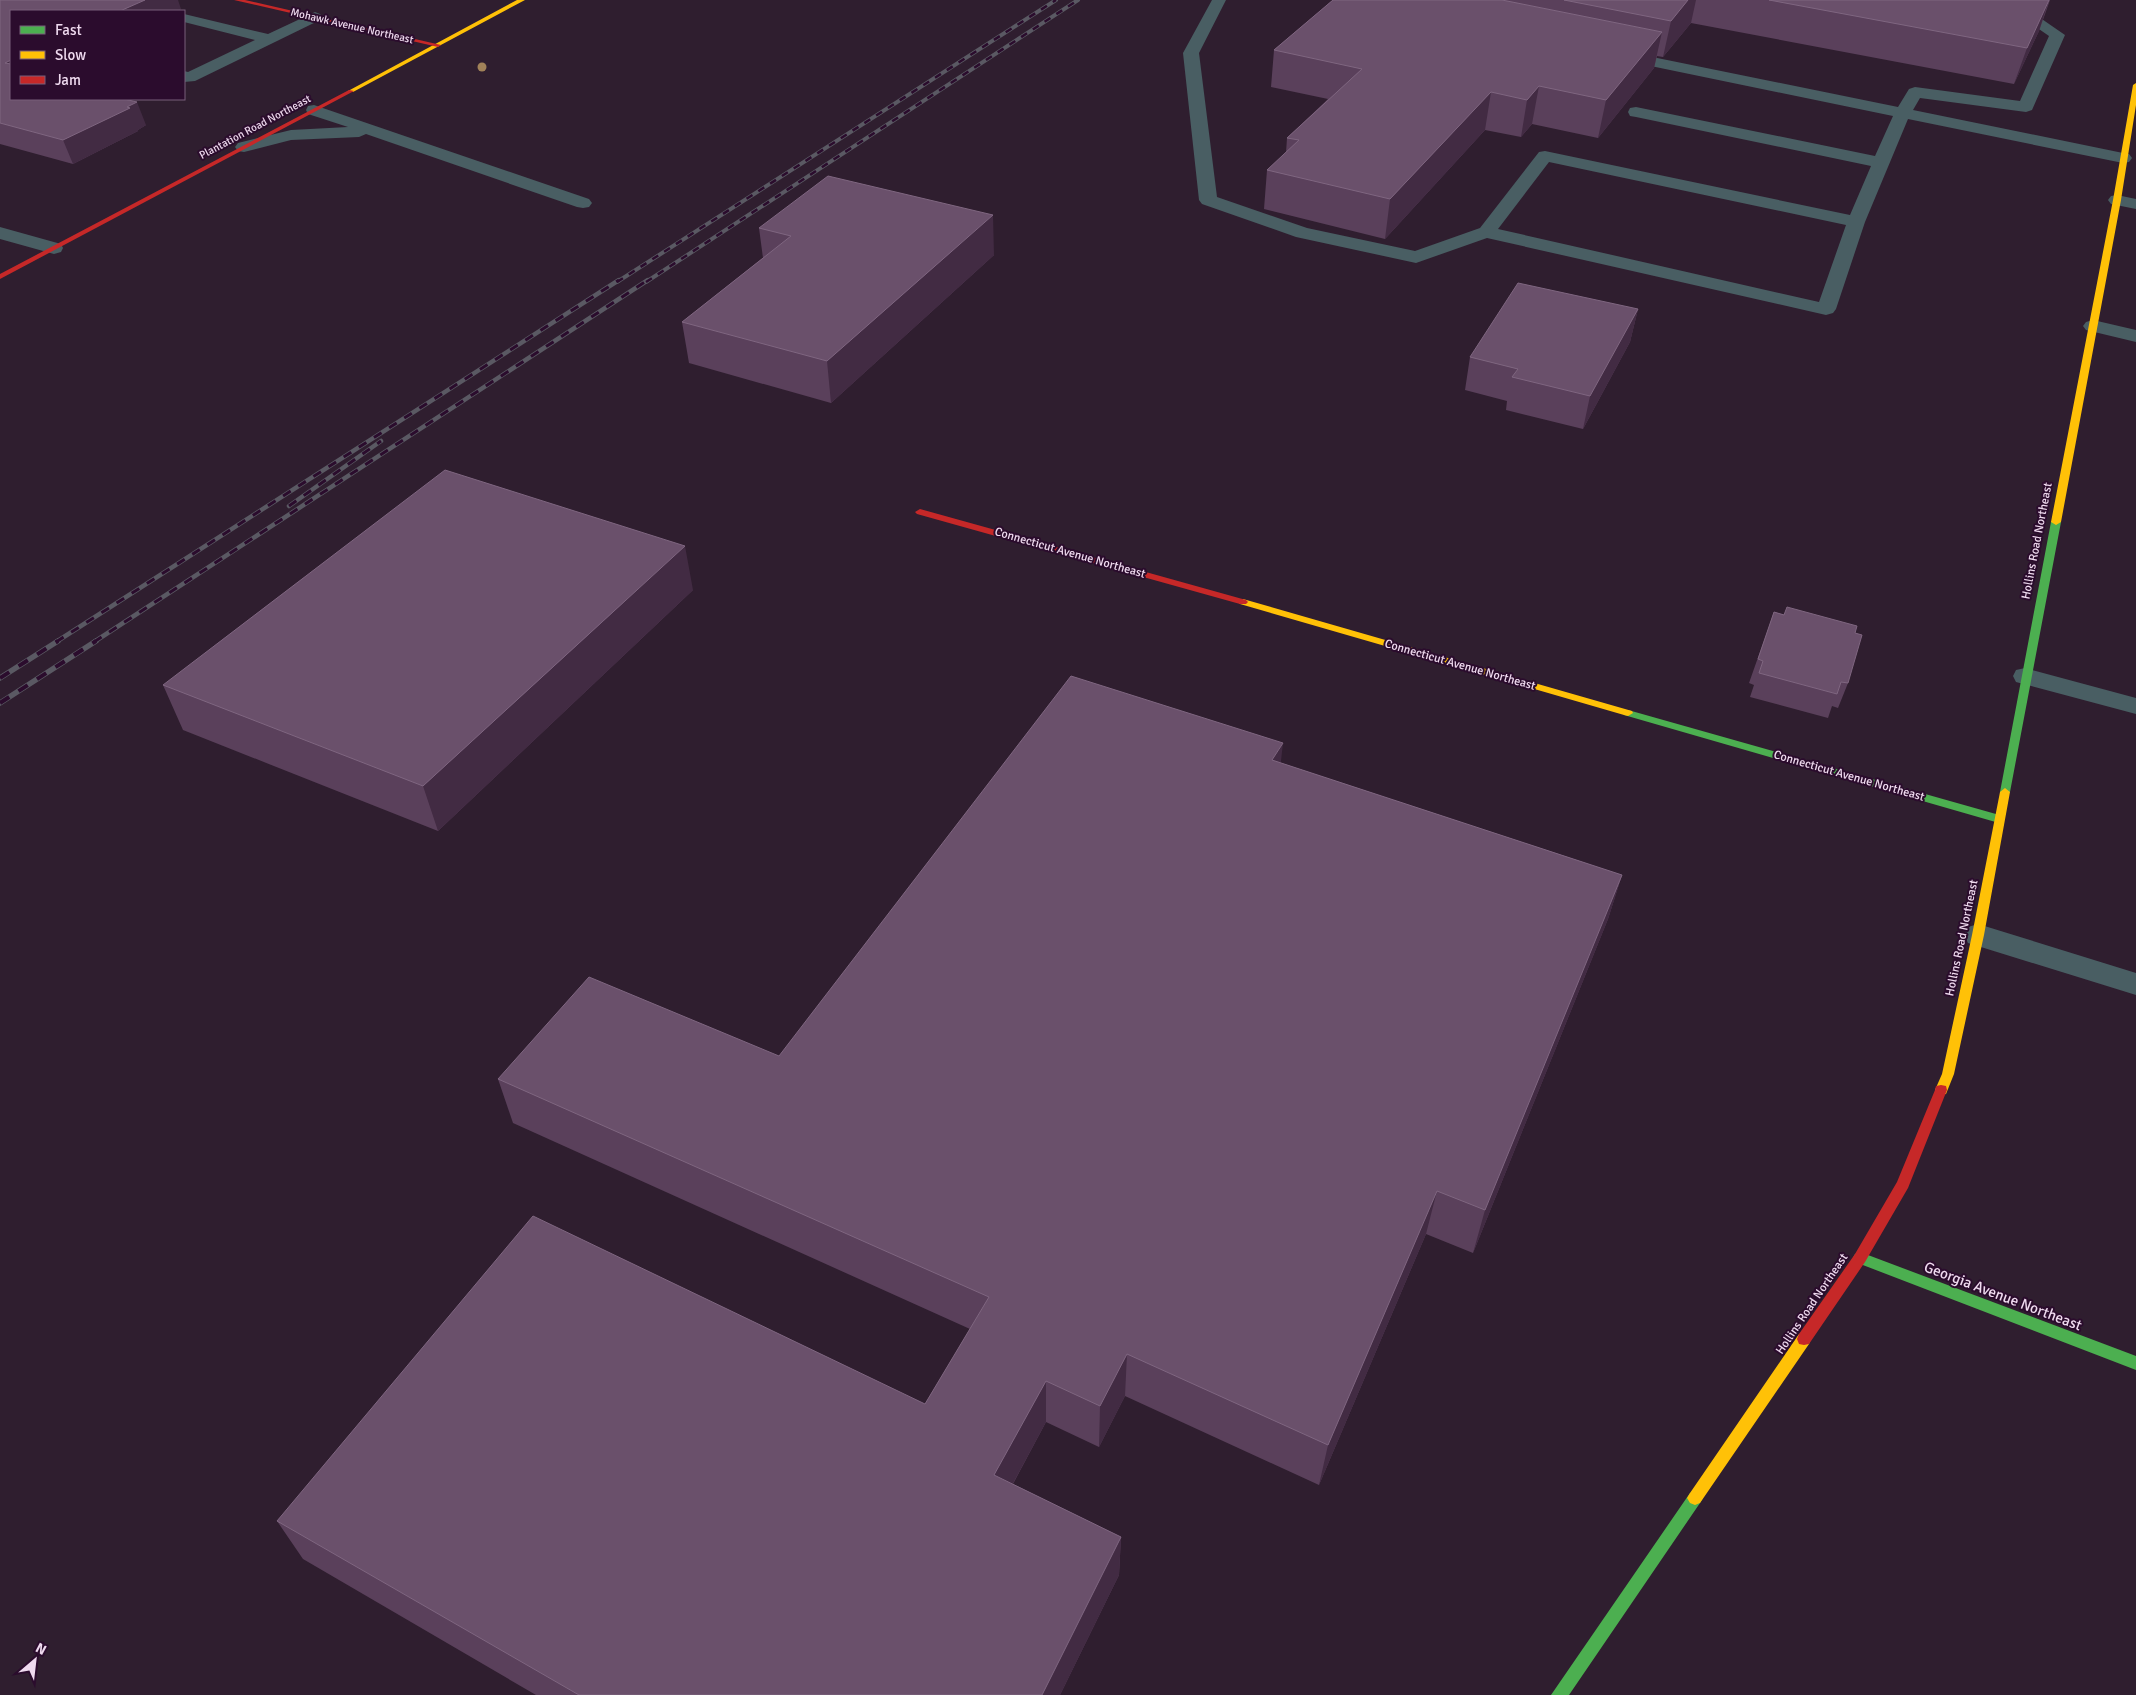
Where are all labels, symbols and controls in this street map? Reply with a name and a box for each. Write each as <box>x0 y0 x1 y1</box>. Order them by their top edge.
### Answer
street label: Mohawk Avenue Northeast <box>289 6 415 47</box>
legend <box>10 10 185 100</box>
text: Fast <box>55 21 82 39</box>
text: Slow <box>55 46 86 64</box>
text: Jam <box>55 71 81 89</box>
street label: Plantation Road Northeast <box>197 92 313 162</box>
street label: Hollins Road Northeast <box>2018 481 2056 601</box>
street label: Connecticut Avenue Northeast <box>993 524 1147 582</box>
street label: Connecticut Avenue Northeast <box>1383 636 1537 694</box>
street label: Connecticut Avenue Northeast <box>1772 747 1926 805</box>
street label: Hollins Road Northeast <box>1942 878 1982 998</box>
street label: Hollins Road Northeast <box>1773 1251 1851 1357</box>
street label: Georgia Avenue Northeast <box>1922 1258 2084 1334</box>
north arrow <box>10 1635 60 1685</box>
text: N <box>33 1639 49 1659</box>

